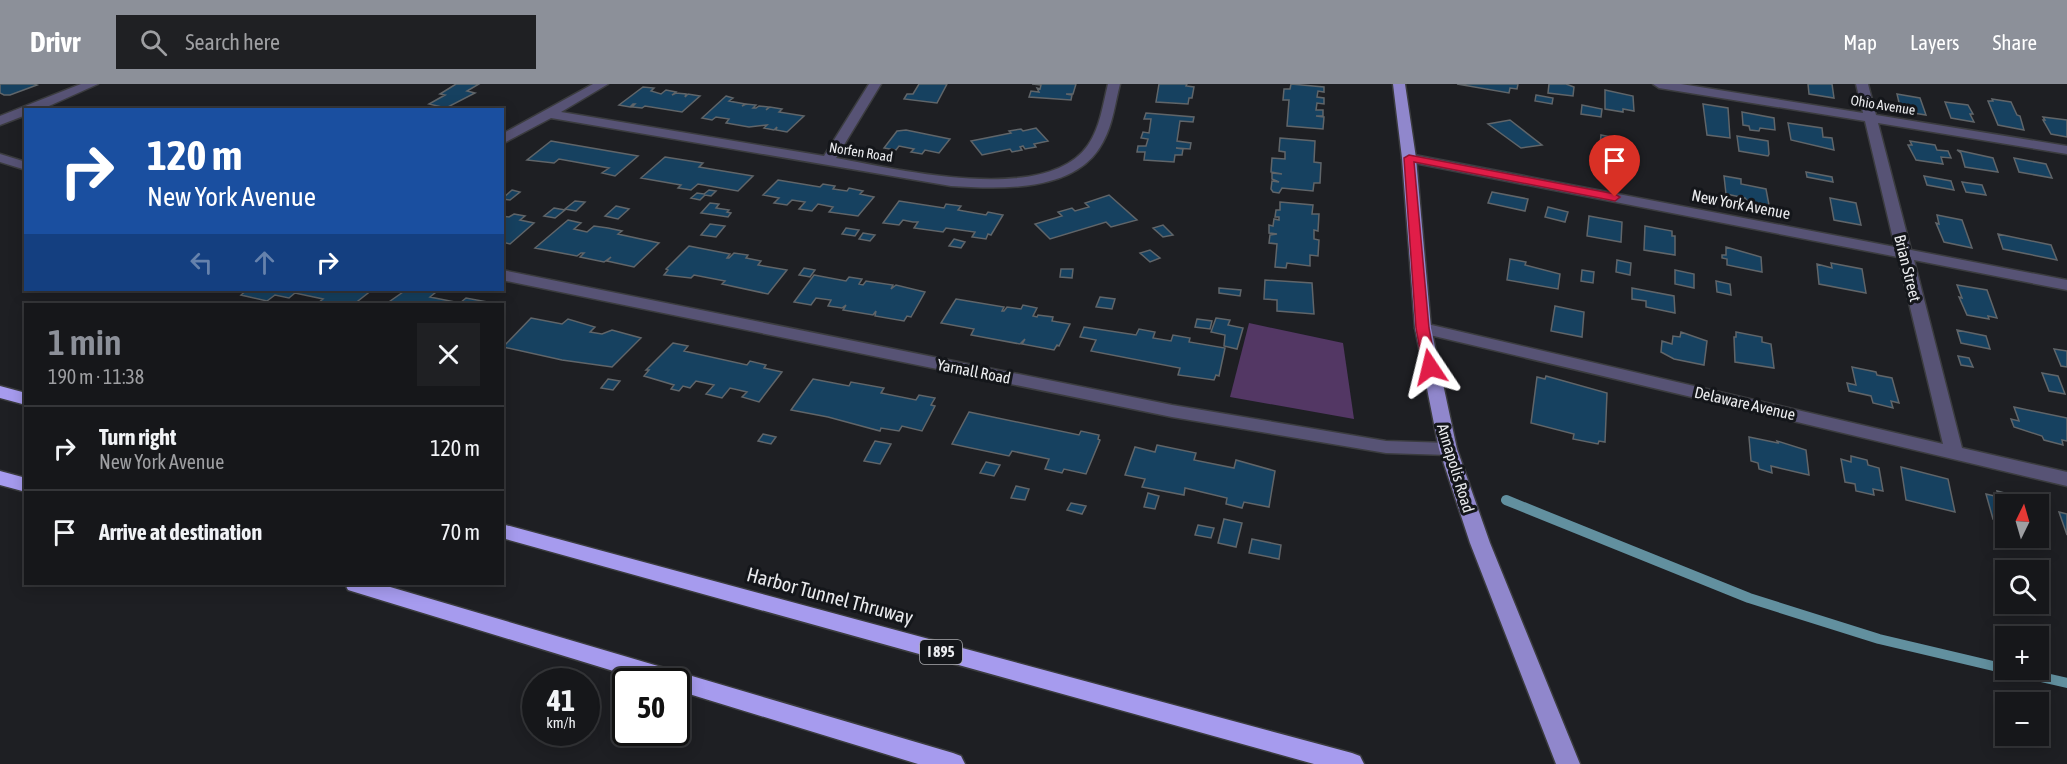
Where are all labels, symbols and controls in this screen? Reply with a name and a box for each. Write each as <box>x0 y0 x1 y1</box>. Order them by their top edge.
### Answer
search box <box>116 15 536 69</box>
text: Drivr <box>30 26 80 58</box>
icon: search <box>137 26 170 59</box>
text: Search here <box>185 29 280 55</box>
text: Map <box>1843 30 1877 54</box>
text: Layers <box>1910 30 1960 54</box>
text: Share <box>1993 30 2037 54</box>
street label: Ohio Avenue <box>1849 92 1917 118</box>
text: 120 m <box>147 131 242 179</box>
icon: right <box>48 132 126 210</box>
pin <box>1589 135 1640 197</box>
street label: Norfen Road <box>828 139 894 165</box>
icon: arrive <box>1598 144 1631 177</box>
text: New York Avenue <box>147 181 316 212</box>
street label: New York Avenue <box>1690 186 1792 222</box>
street label: Brian Street <box>1891 233 1925 304</box>
icon: left <box>185 246 218 279</box>
icon: ahead <box>248 246 281 279</box>
icon: right <box>311 246 344 279</box>
text: 1 min <box>48 321 122 363</box>
button: close <box>417 323 480 386</box>
position arrow <box>1398 335 1462 399</box>
street label: Yarnall Road <box>936 355 1012 387</box>
text: 190 m · 11:38 <box>48 365 144 388</box>
street label: Delaware Avenue <box>1693 383 1797 423</box>
street label: Annapolis Road <box>1433 421 1478 515</box>
text: Turn right <box>99 424 176 450</box>
icon: right <box>48 432 81 465</box>
text: 120 m <box>430 435 480 461</box>
text: New York Avenue <box>99 450 224 473</box>
north arrow <box>1995 494 2049 548</box>
map controls <box>1995 494 2049 746</box>
icon: arrive <box>48 516 81 549</box>
text: Arrive at destination <box>99 519 262 545</box>
text: 70 m <box>440 519 480 545</box>
button: search <box>1995 560 2049 614</box>
street label: Harbor Tunnel Thruway <box>744 562 916 629</box>
button: + <box>1995 626 2049 680</box>
road number: I 895 <box>920 640 962 664</box>
speed limit sign: 50 <box>612 668 690 746</box>
text: 41 <box>547 683 575 717</box>
button: − <box>1995 692 2049 746</box>
text: km/h <box>546 714 576 731</box>

